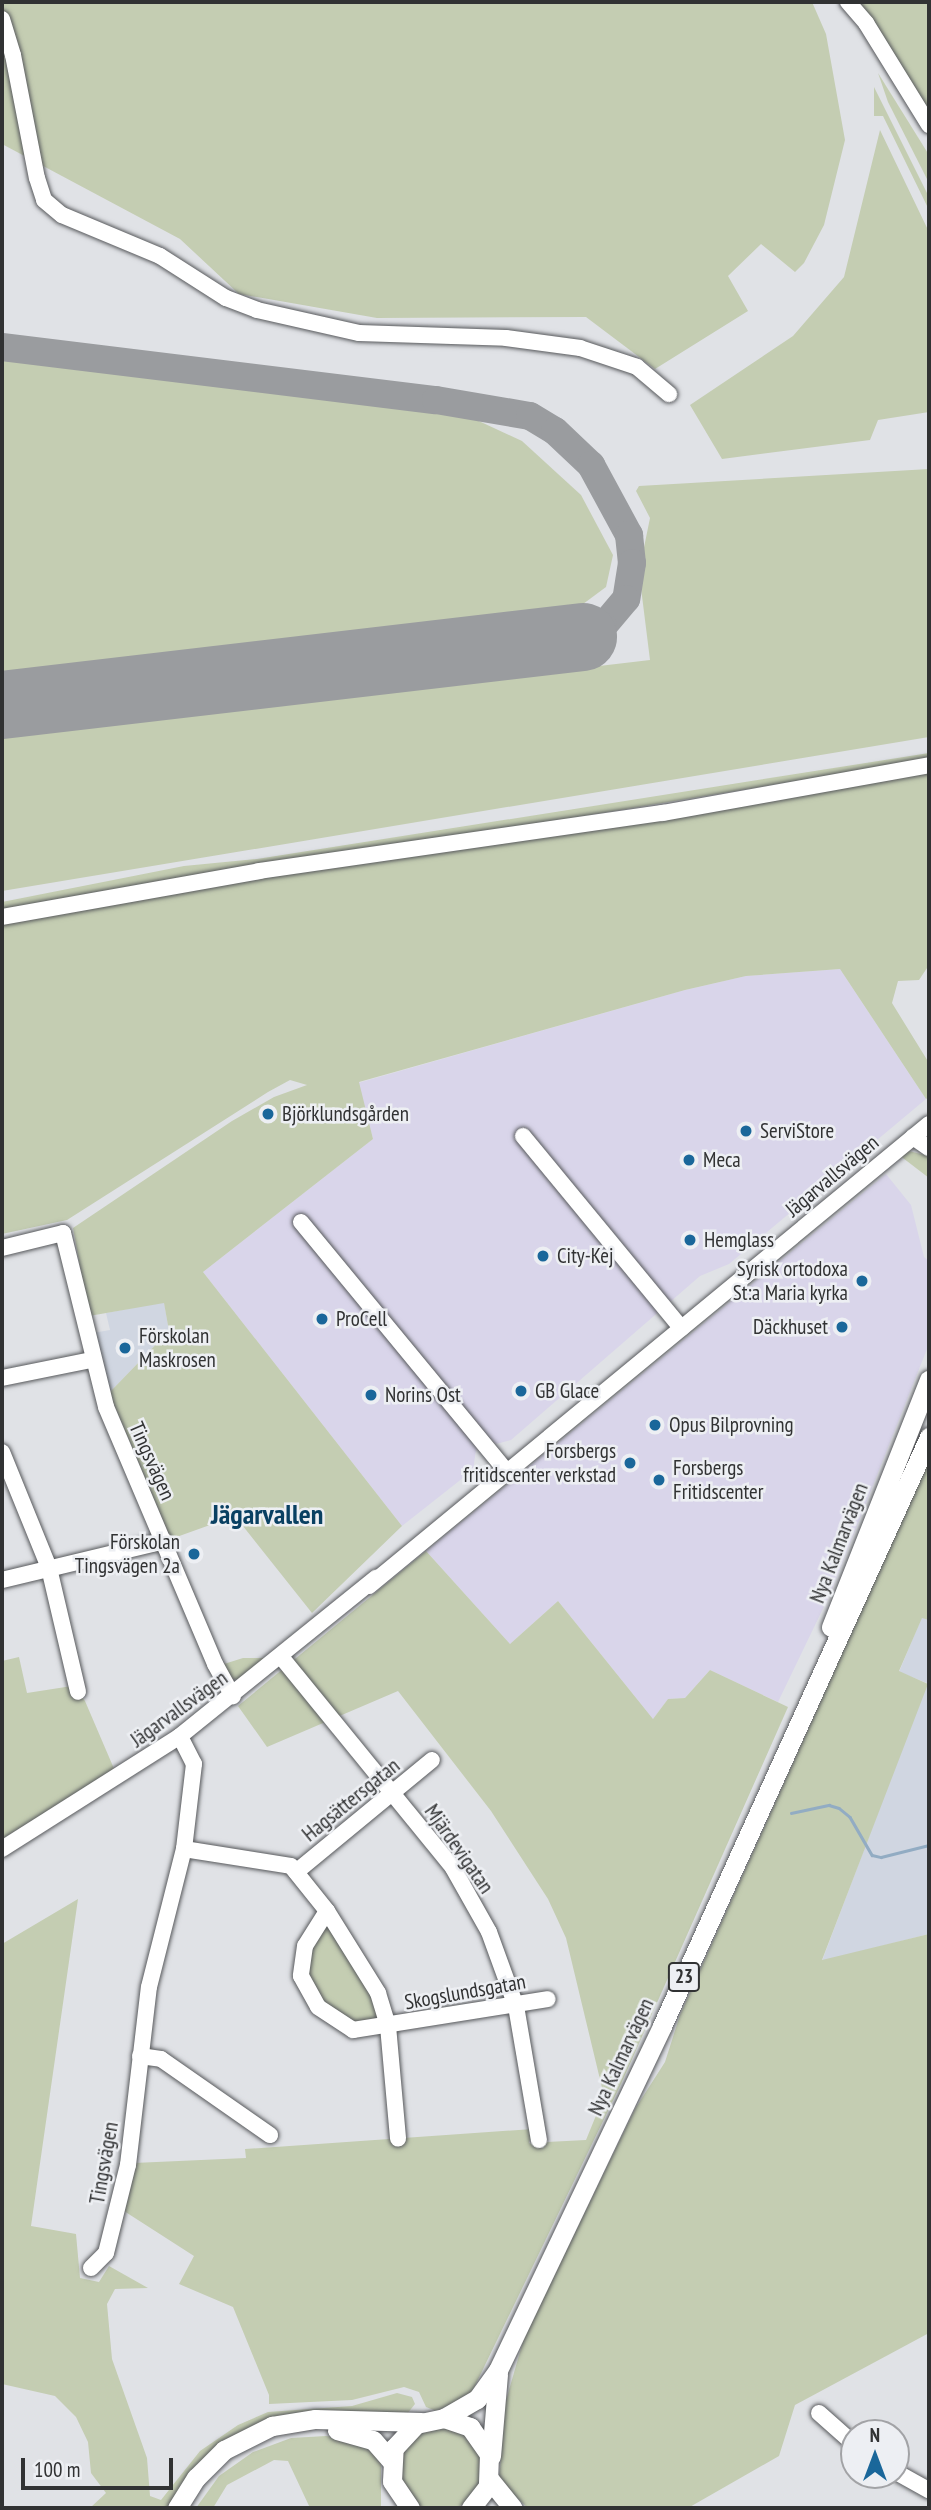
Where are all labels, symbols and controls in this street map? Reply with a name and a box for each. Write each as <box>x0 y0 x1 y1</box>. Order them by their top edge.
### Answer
place label: Björklundsgården <box>282 1101 409 1127</box>
marker: Björklundsgården <box>260 1106 276 1122</box>
place label: ServiStore <box>760 1118 834 1144</box>
marker: ServiStore <box>738 1123 754 1139</box>
street label: Jägarvallsvägen <box>780 1130 884 1222</box>
place label: Meca <box>703 1147 741 1173</box>
marker: Meca <box>681 1152 697 1168</box>
place label: Hemglass <box>704 1227 774 1253</box>
marker: Hemglass <box>682 1232 698 1248</box>
place label: City-Kej <box>557 1243 614 1269</box>
marker: City-Kej <box>535 1248 551 1264</box>
place label: Syrisk ortodoxa St:a Maria kyrka <box>733 1256 848 1306</box>
marker: Syrisk ortodoxa St:a Maria kyrka <box>854 1273 870 1289</box>
place label: ProCell <box>336 1306 387 1332</box>
marker: ProCell <box>314 1311 330 1327</box>
place label: Däckhuset <box>753 1314 828 1340</box>
marker: Däckhuset <box>834 1319 850 1335</box>
place label: Förskolan Maskrosen <box>139 1323 216 1373</box>
marker: Förskolan Maskrosen <box>117 1340 133 1356</box>
place label: GB Glace <box>535 1378 599 1404</box>
place label: Norins Ost <box>385 1382 461 1408</box>
marker: GB Glace <box>513 1383 529 1399</box>
marker: Norins Ost <box>363 1387 379 1403</box>
place label: Opus Bilprovning <box>669 1412 794 1438</box>
marker: Opus Bilprovning <box>647 1417 663 1433</box>
street label: Tingsvägen <box>124 1418 180 1504</box>
place label: Forsbergs fritidscenter verkstad <box>463 1438 616 1488</box>
marker: Forsbergs fritidscenter verkstad <box>622 1455 638 1471</box>
place label: Forsbergs Fritidscenter <box>673 1455 764 1505</box>
marker: Forsbergs Fritidscenter <box>651 1472 667 1488</box>
street label: Nya Kalmarvägen <box>805 1479 873 1607</box>
district label: Jägarvallen <box>211 1497 323 1531</box>
place label: Förskolan Tingsvägen 2a <box>75 1529 180 1579</box>
marker: Förskolan Tingsvägen 2a <box>186 1546 202 1562</box>
street label: Jägarvallsvägen <box>126 1665 232 1753</box>
street label: Hagsättersgatan <box>297 1753 405 1847</box>
street label: Mjärdevigatan <box>419 1800 499 1898</box>
road number: 23 <box>666 1962 702 1993</box>
street label: Skogslundsgatan <box>403 1969 527 2015</box>
street label: Nya Kalmarvägen <box>583 1994 659 2120</box>
street label: Tingsvägen <box>84 2120 124 2206</box>
north arrow <box>840 2419 910 2489</box>
text: N <box>870 2423 880 2447</box>
scale bar <box>24 2444 177 2488</box>
text: 100 m <box>34 2456 80 2483</box>

